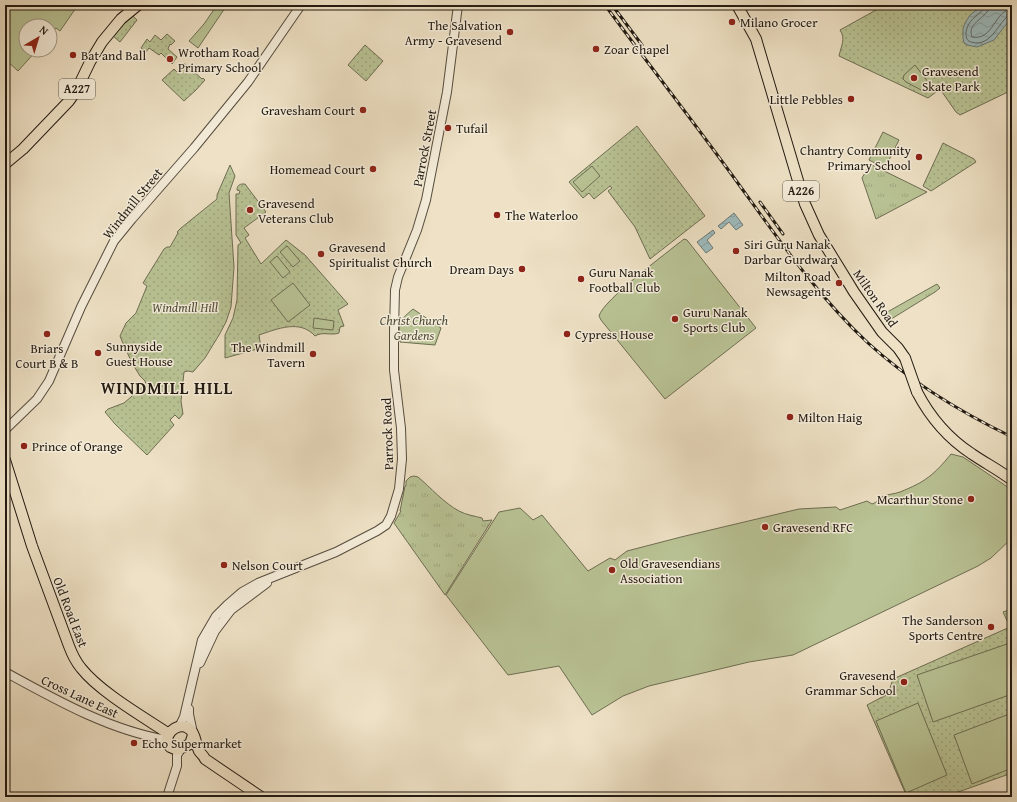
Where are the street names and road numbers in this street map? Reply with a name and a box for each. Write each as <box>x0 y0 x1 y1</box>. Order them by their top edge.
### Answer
road number: A227 <box>59 79 95 99</box>
street label: Parrock Street <box>408 107 441 188</box>
street label: Windmill Street <box>98 164 167 243</box>
road number: A226 <box>783 181 819 201</box>
street label: Milton Road <box>849 266 902 331</box>
street label: Parrock Road <box>377 397 398 471</box>
street label: Old Road East <box>48 574 93 650</box>
street label: Cross Lane East <box>38 670 122 723</box>

